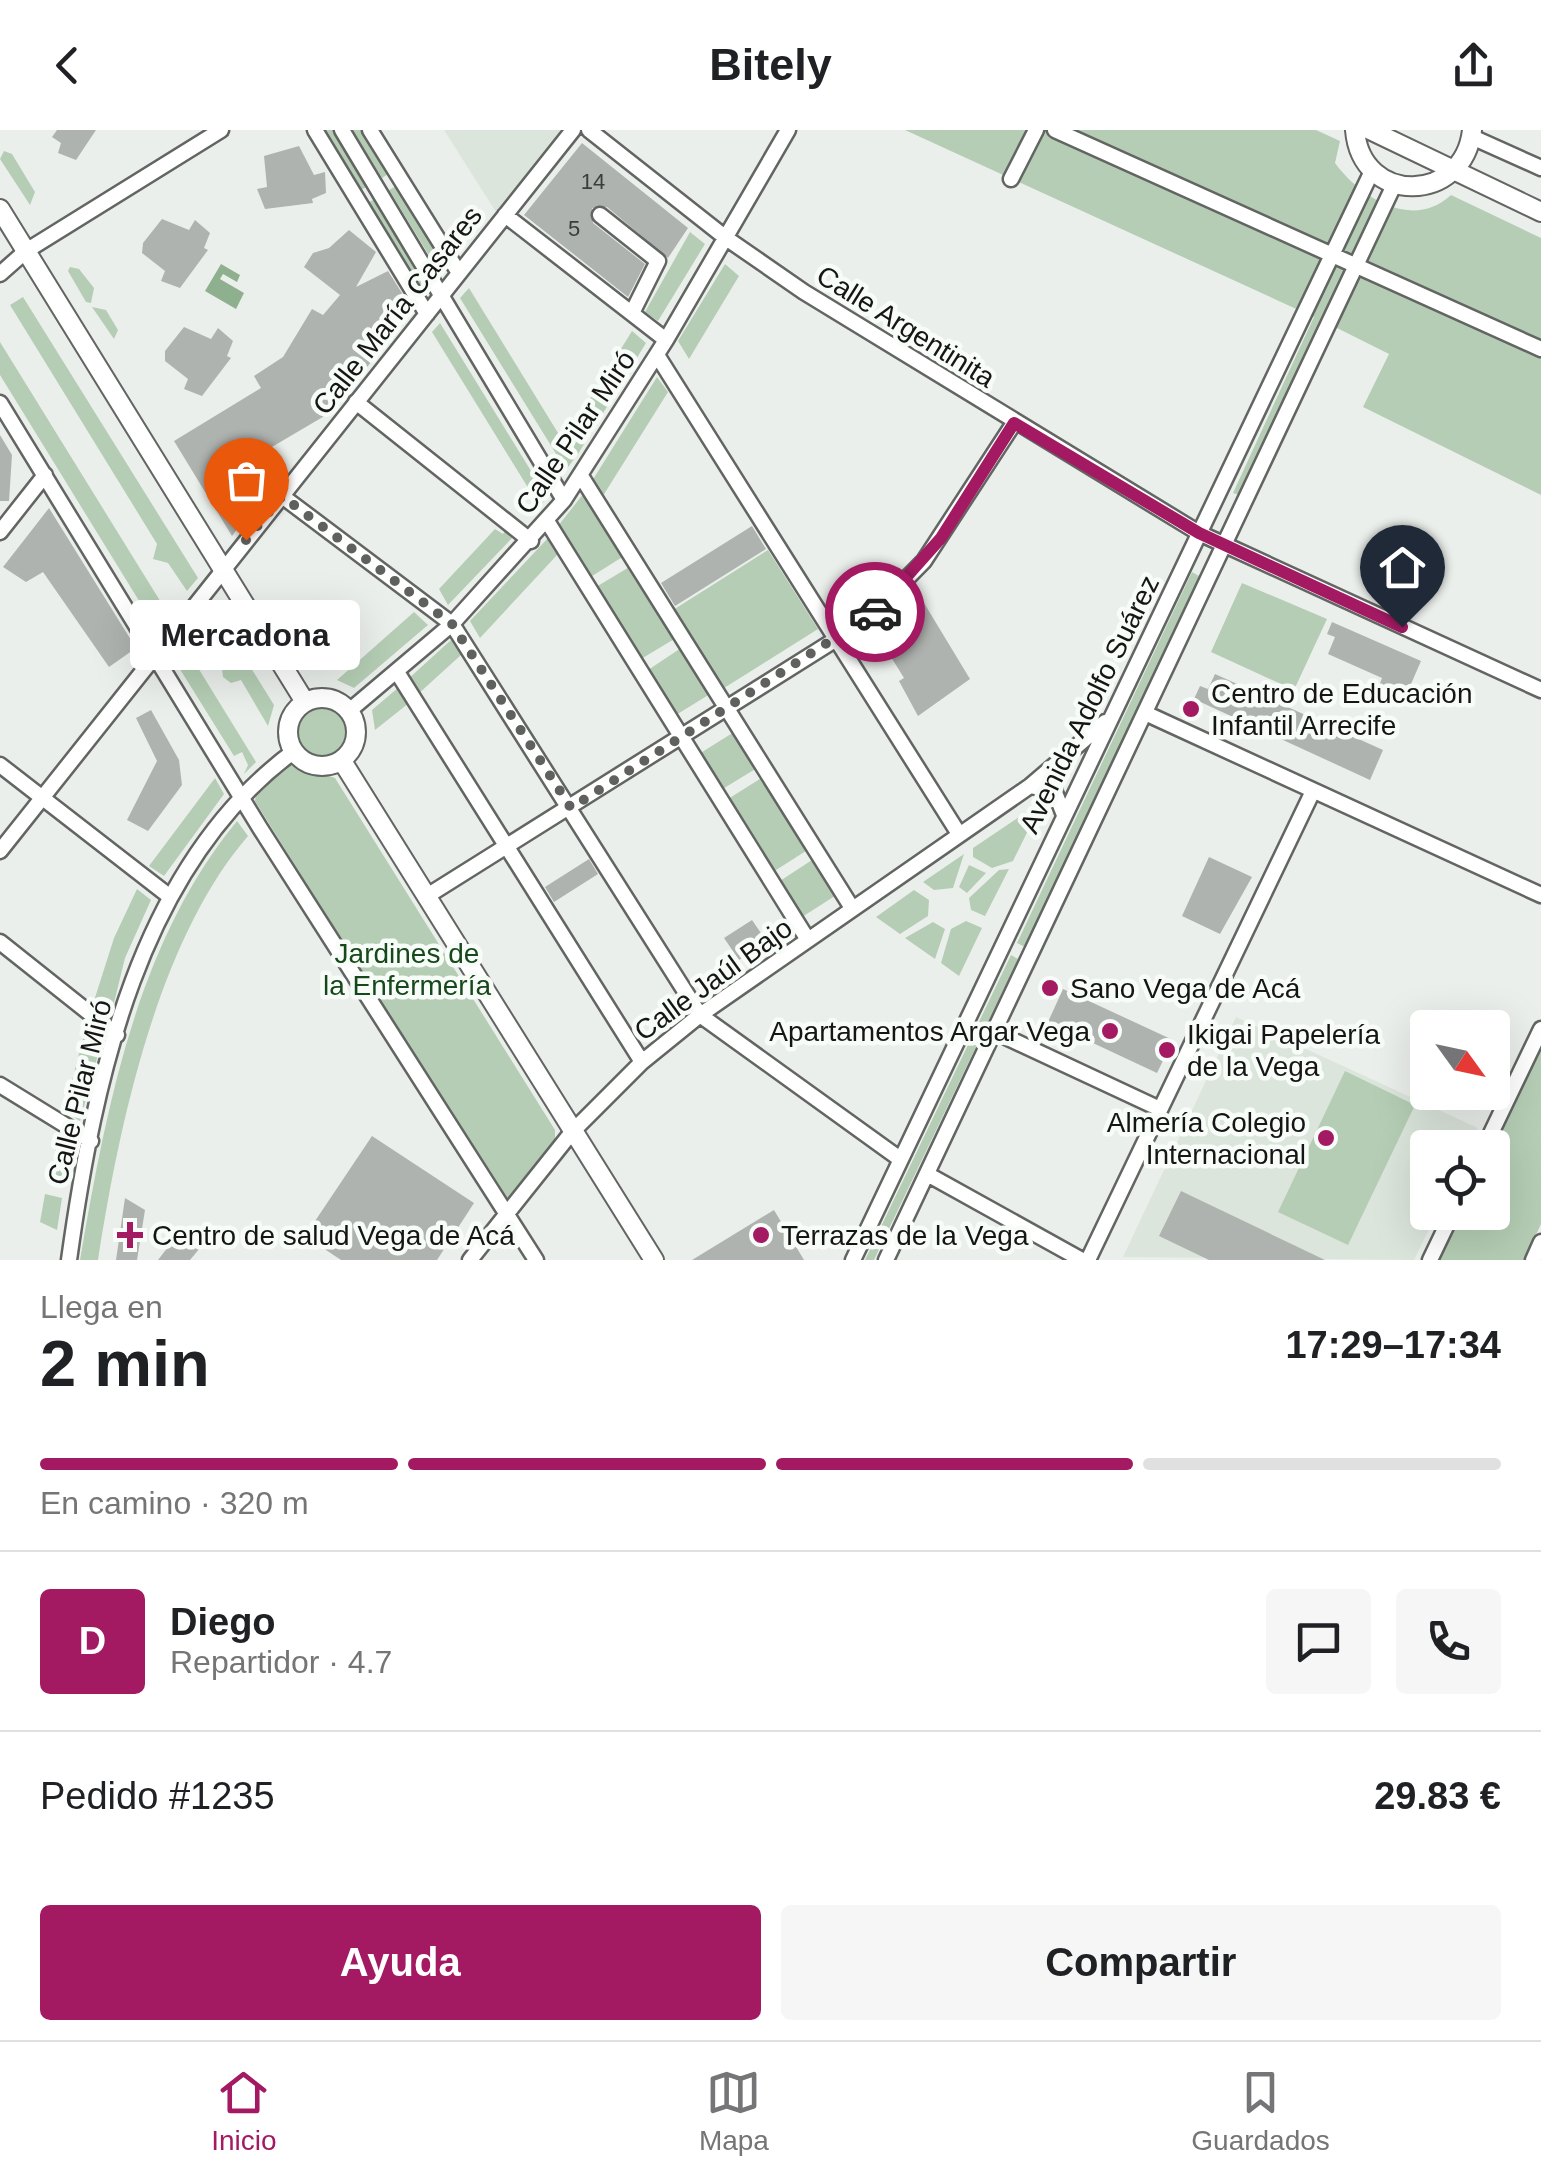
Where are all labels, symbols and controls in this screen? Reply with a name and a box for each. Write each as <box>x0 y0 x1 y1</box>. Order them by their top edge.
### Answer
icon: back <box>40 38 95 93</box>
icon: share <box>1446 38 1501 93</box>
text: Bitely <box>709 39 832 90</box>
house number: 14 <box>581 169 605 194</box>
street label: Calle María Casares <box>307 200 488 420</box>
house number: 5 <box>568 216 580 241</box>
street label: Calle Argentinita <box>811 259 1001 394</box>
street label: Calle Pilar Miró <box>509 345 641 520</box>
pin <box>204 438 289 541</box>
icon: bag <box>219 453 274 508</box>
pin <box>1360 525 1445 628</box>
icon: home <box>1375 540 1430 595</box>
courier <box>825 562 925 662</box>
street label: Avenida Adolfo Suárez <box>1014 570 1165 838</box>
icon: car <box>848 585 903 640</box>
callout: Mercadona <box>131 600 361 670</box>
text: Mercadona <box>161 617 329 653</box>
place label: Centro de Educación Infantil Arrecife <box>1211 678 1473 741</box>
marker: Centro de Educación Infantil Arrecife <box>1180 698 1202 720</box>
street label: Calle Jaúl Bajo <box>629 912 798 1047</box>
park label: Jardines de la Enfermería <box>323 938 491 1001</box>
place label: Sano Vega de Acá <box>1070 973 1301 1004</box>
marker: Sano Vega de Acá <box>1039 977 1061 999</box>
street label: Calle Pilar Miró <box>41 996 117 1188</box>
north arrow <box>1410 1010 1510 1110</box>
map controls <box>1410 1010 1510 1230</box>
place label: Apartamentos Argar Vega <box>769 1016 1090 1047</box>
place label: Ikigai Papelería de la Vega <box>1187 1019 1380 1082</box>
marker: Apartamentos Argar Vega <box>1099 1020 1121 1042</box>
marker: Ikigai Papelería de la Vega <box>1156 1039 1178 1061</box>
place label: Almería Colegio Internacional <box>1107 1107 1306 1170</box>
marker: Almería Colegio Internacional <box>1315 1127 1337 1149</box>
button: locate <box>1410 1130 1510 1230</box>
place label: Centro de salud Vega de Acá <box>152 1220 515 1251</box>
place label: Terrazas de la Vega <box>781 1220 1029 1251</box>
marker: Centro de salud Vega de Acá <box>117 1222 143 1248</box>
marker: Terrazas de la Vega <box>750 1224 772 1246</box>
text: Llega en <box>40 1289 163 1325</box>
text: 17:29–17:34 <box>1285 1324 1501 1366</box>
text: 2 min <box>40 1327 210 1400</box>
text: En camino · 320 m <box>40 1485 309 1521</box>
button: chat <box>1266 1589 1371 1694</box>
button: phone <box>1396 1589 1501 1694</box>
text: Diego <box>170 1601 276 1643</box>
text: D <box>79 1620 106 1662</box>
text: Repartidor · 4.7 <box>170 1644 392 1680</box>
text: Pedido #1235 <box>40 1775 275 1817</box>
text: 29.83 € <box>1374 1775 1501 1817</box>
button: Ayuda <box>40 1905 761 2020</box>
button: Compartir <box>781 1905 1501 2020</box>
tab: Inicio <box>211 2065 277 2157</box>
tab: Mapa <box>699 2065 769 2157</box>
tab: Guardados <box>1191 2065 1330 2157</box>

